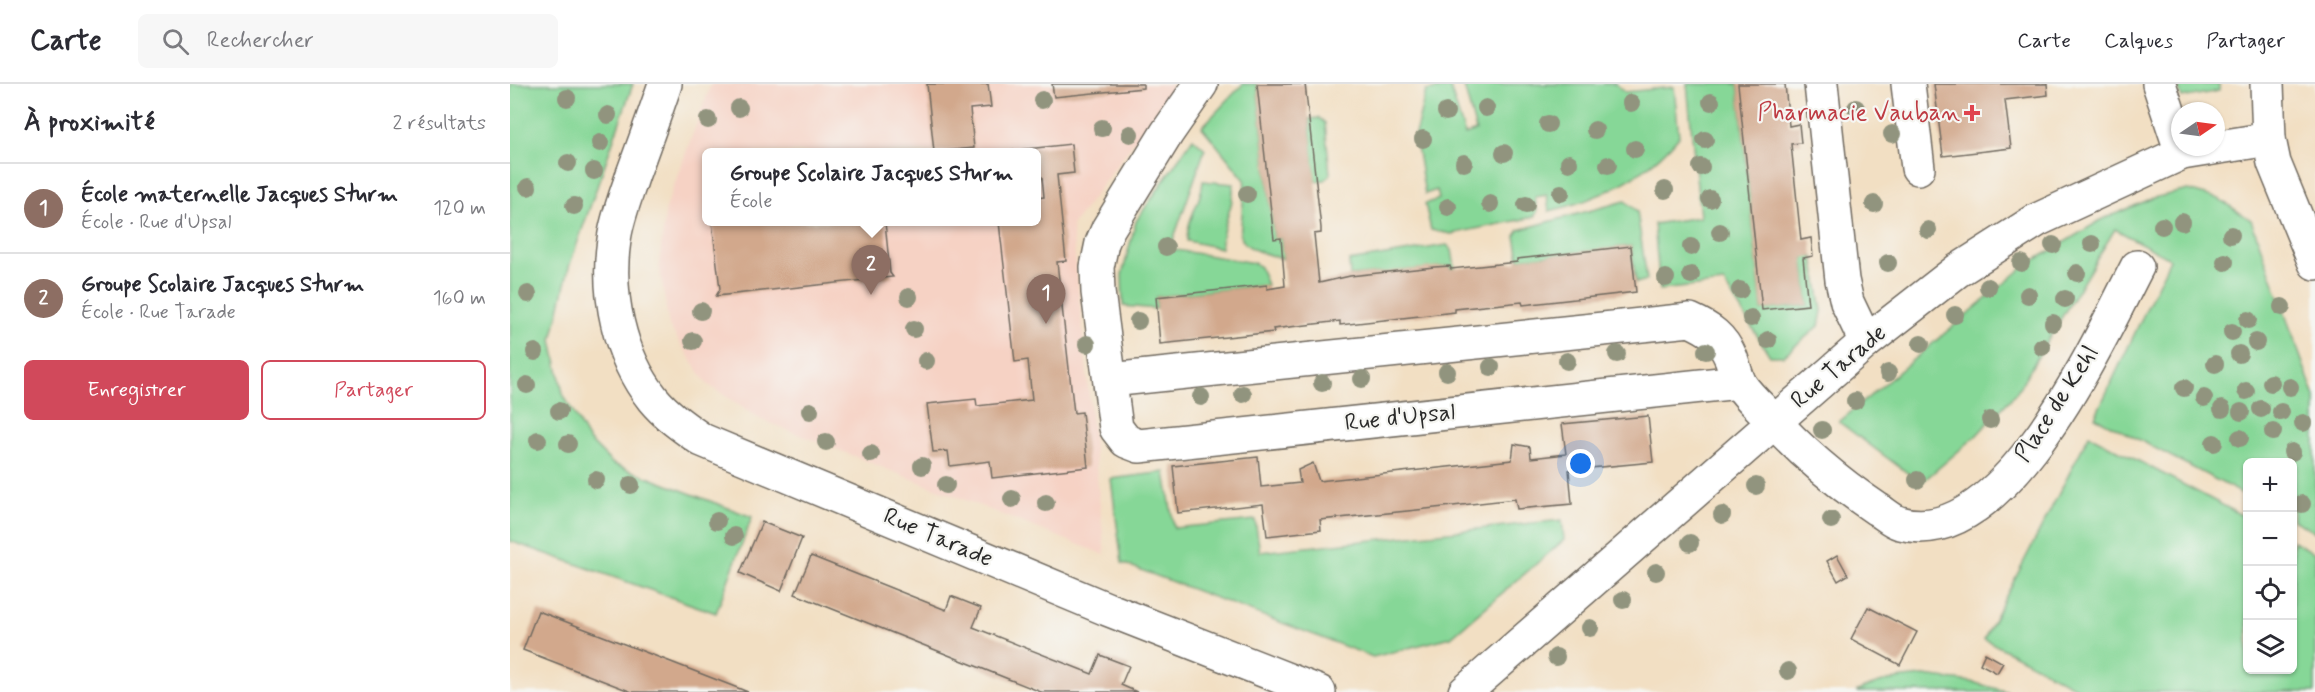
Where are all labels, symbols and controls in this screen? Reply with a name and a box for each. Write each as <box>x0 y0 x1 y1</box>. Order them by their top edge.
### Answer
search box <box>138 14 558 68</box>
text: Carte <box>30 23 102 60</box>
icon: search <box>159 25 192 58</box>
text: Rechercher <box>207 27 314 55</box>
text: Carte <box>2017 27 2071 55</box>
text: Calques <box>2104 27 2173 55</box>
text: Partager <box>2206 27 2285 55</box>
place label: Pharmacie Vauban <box>1758 98 1960 129</box>
north arrow <box>2171 102 2225 156</box>
text: À proximité <box>24 106 155 140</box>
marker: Pharmacie Vauban <box>1965 106 1979 120</box>
text: 2 résultats <box>393 110 486 137</box>
popup <box>702 148 1041 226</box>
text: Groupe Scolaire Jacques Sturm <box>730 160 1013 188</box>
text: École maternelle Jacques Sturm <box>81 181 398 209</box>
text: École <box>730 188 773 215</box>
text: 1 <box>39 195 48 222</box>
text: 120 m <box>433 195 486 222</box>
text: École · Rue d'Upsal <box>81 209 232 236</box>
pin: 2 <box>852 246 890 295</box>
text: Groupe Scolaire Jacques Sturm <box>81 271 364 299</box>
pin: 1 <box>1026 274 1066 324</box>
text: 2 <box>39 285 48 312</box>
text: 160 m <box>433 285 486 312</box>
text: École · Rue Tarade <box>81 299 236 326</box>
street label: Rue Tarade <box>1785 318 1893 416</box>
street label: Place de Kehl <box>2008 340 2106 468</box>
button: Enregistrer <box>24 360 249 420</box>
button: Partager <box>261 360 486 420</box>
street label: Rue d'Upsal <box>1343 397 1457 439</box>
your location <box>1566 449 1595 478</box>
map controls <box>2243 458 2297 674</box>
button: + <box>2243 458 2297 512</box>
street label: Rue Tarade <box>879 501 997 575</box>
button: − <box>2243 512 2297 566</box>
button: locate <box>2243 566 2297 620</box>
button: layers <box>2243 620 2297 674</box>

